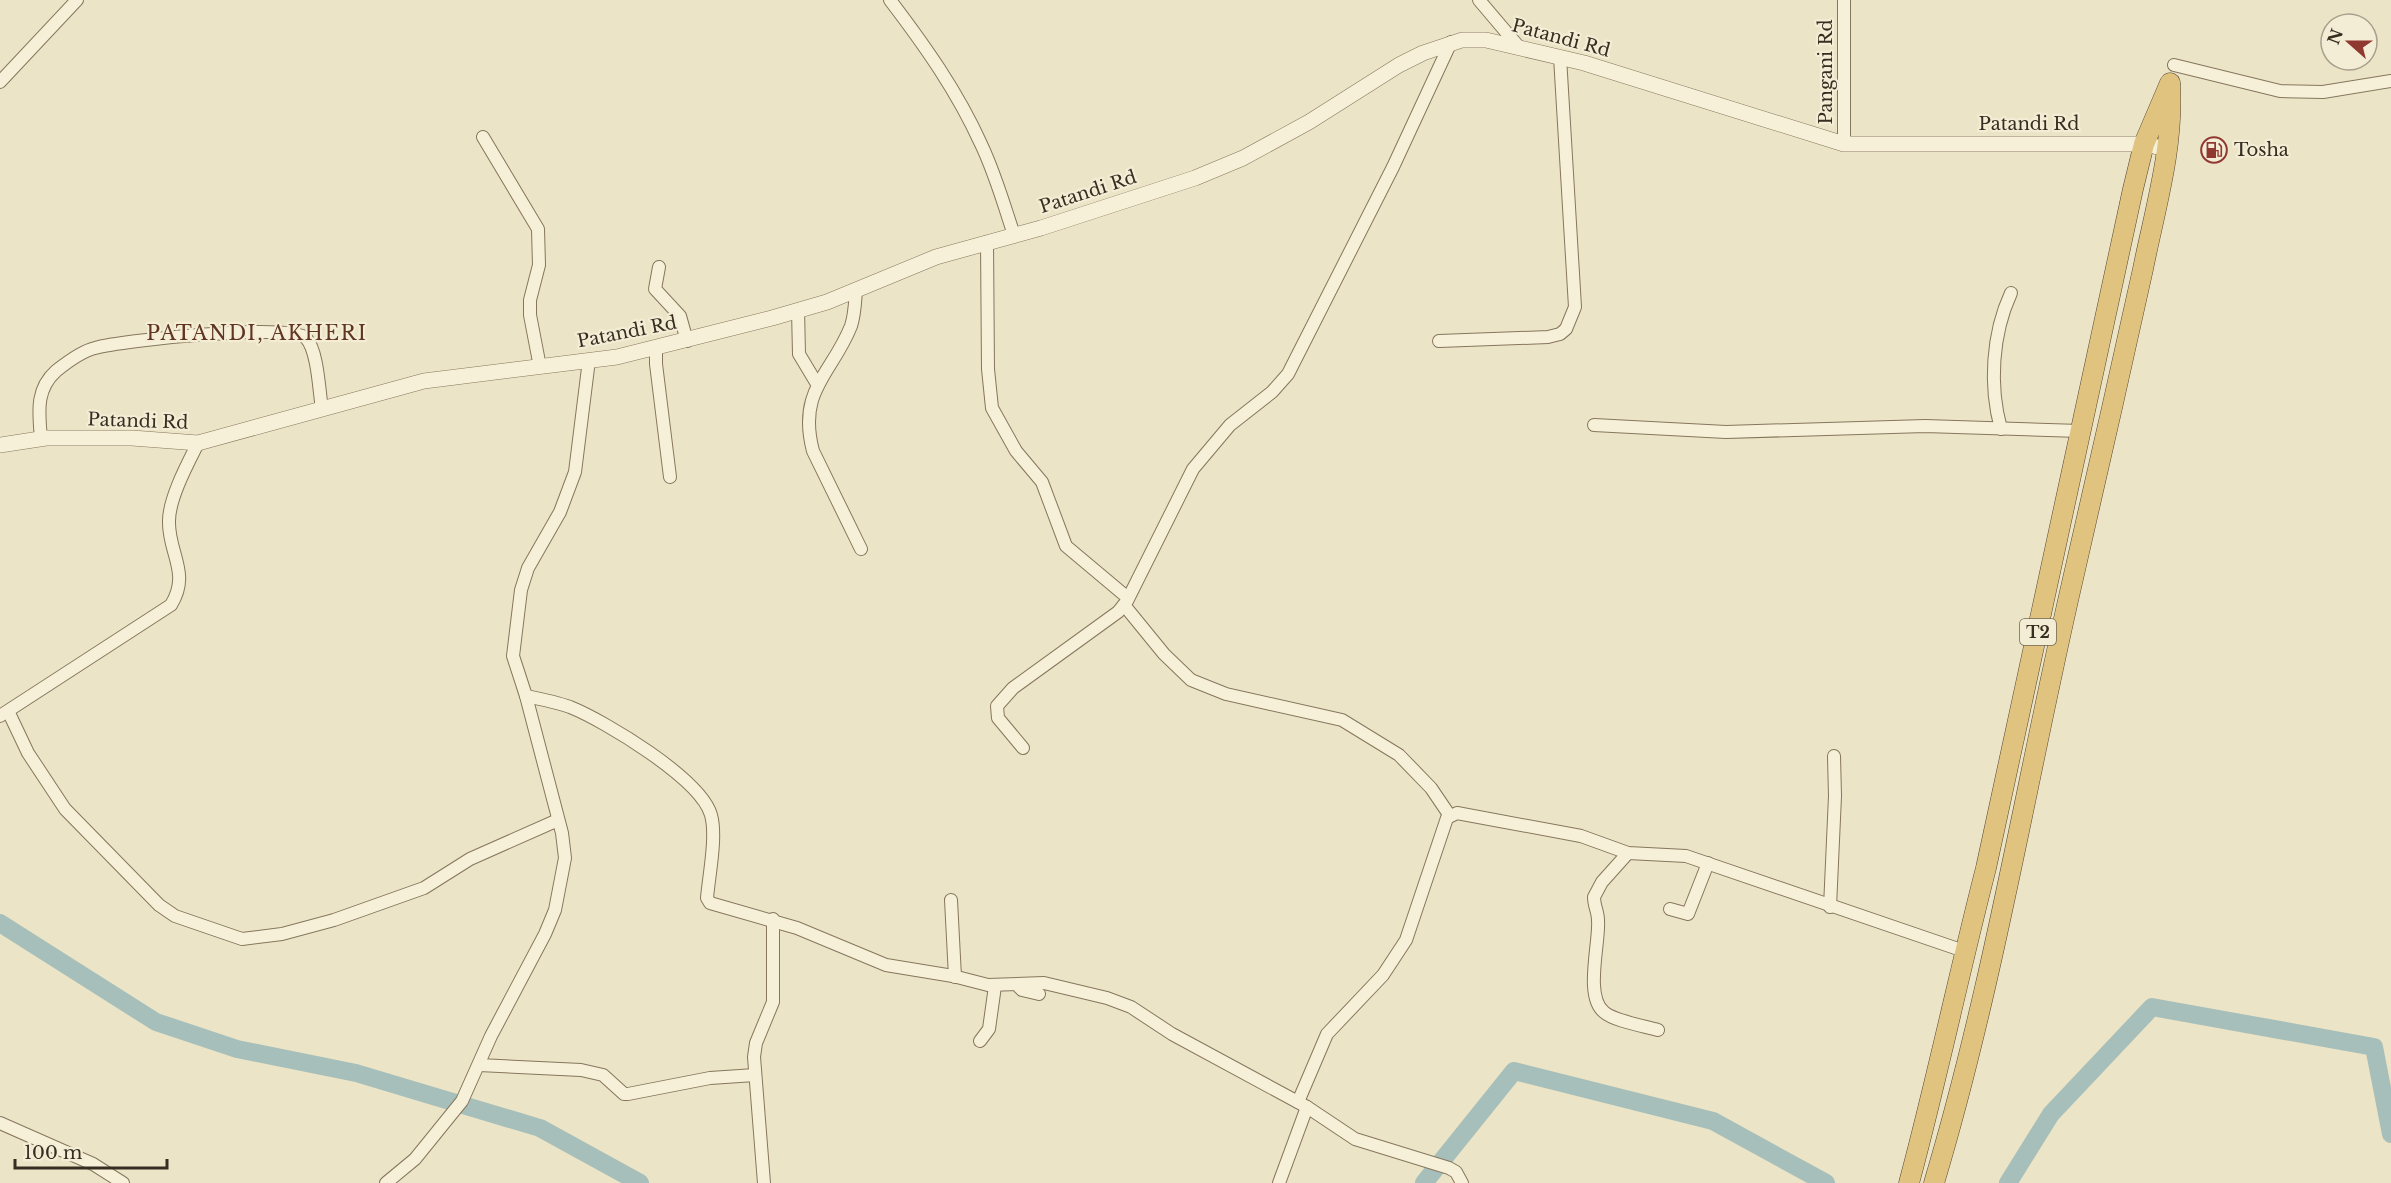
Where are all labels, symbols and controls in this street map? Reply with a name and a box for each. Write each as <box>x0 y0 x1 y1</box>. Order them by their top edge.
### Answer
north arrow <box>2319 12 2379 72</box>
street label: Patandi Rd <box>1509 14 1613 62</box>
street label: Pangani Rd <box>1815 19 1837 125</box>
text: N <box>2323 26 2347 47</box>
street label: Patandi Rd <box>1979 113 2079 135</box>
fuel station icon: Tosha <box>2199 135 2229 165</box>
place label: Tosha <box>2234 139 2289 161</box>
street label: Patandi Rd <box>1037 166 1139 218</box>
street label: Patandi Rd <box>575 312 679 352</box>
district label: PATANDI, AKHERI <box>146 321 368 345</box>
street label: Patandi Rd <box>87 408 189 434</box>
road number: T2 <box>2020 619 2056 645</box>
scale bar <box>15 1132 166 1170</box>
text: 100 m <box>24 1142 82 1164</box>

